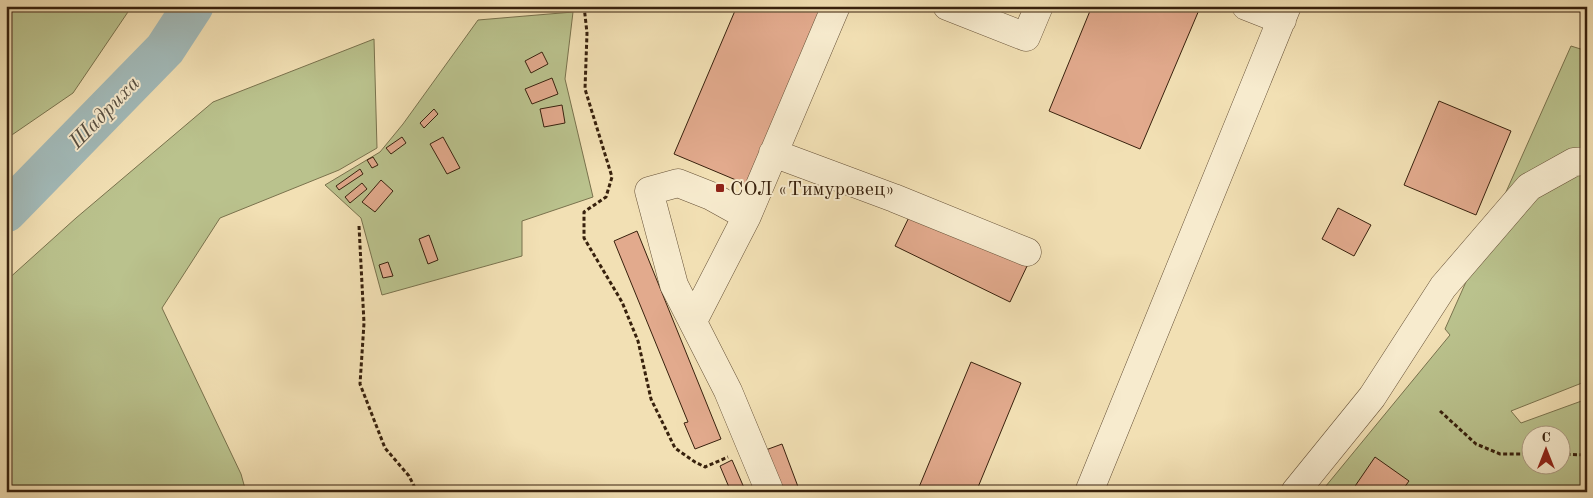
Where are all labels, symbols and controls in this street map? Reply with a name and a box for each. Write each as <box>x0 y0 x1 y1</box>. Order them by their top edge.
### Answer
water label: Шадриха <box>65 73 144 154</box>
place label: СОЛ «Тимуровец» <box>730 180 894 200</box>
marker: СОЛ «Тимуровец» <box>714 182 726 194</box>
north arrow <box>1520 426 1570 476</box>
text: С <box>1541 431 1551 445</box>

